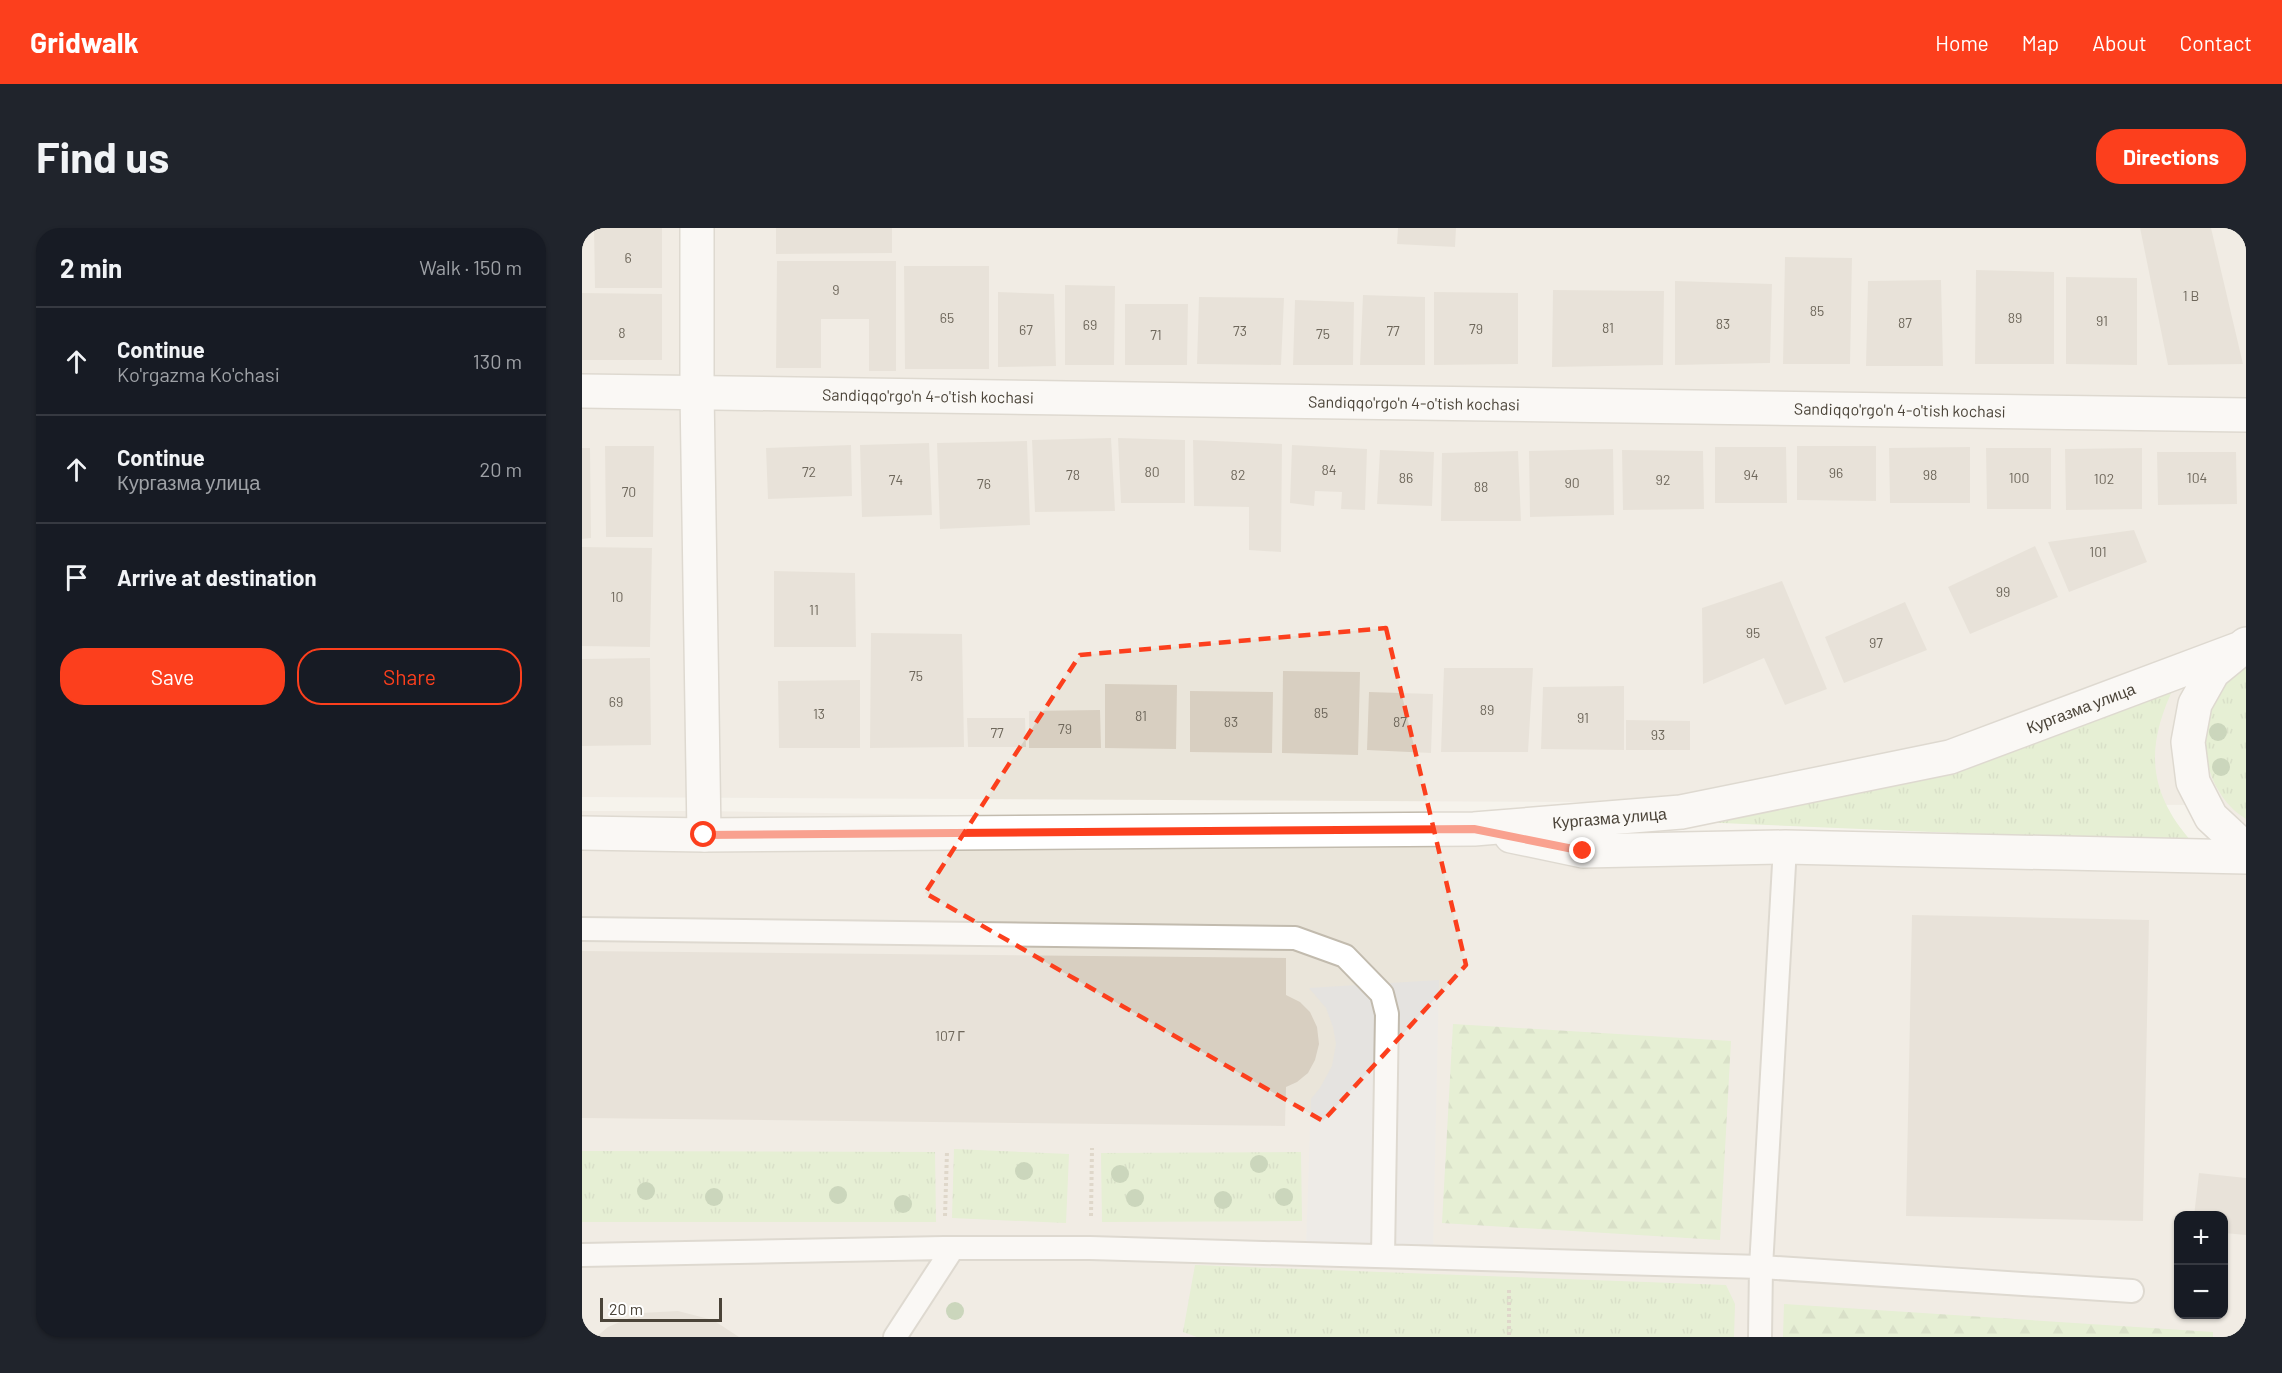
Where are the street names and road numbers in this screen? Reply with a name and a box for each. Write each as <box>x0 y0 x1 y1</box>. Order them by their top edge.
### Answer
street label: Sandiqqo'rgo'n 4-o'tish kochasi <box>822 384 1034 407</box>
street label: Sandiqqo'rgo'n 4-o'tish kochasi <box>1308 391 1520 414</box>
street label: Sandiqqo'rgo'n 4-o'tish kochasi <box>1794 398 2006 421</box>
street label: Кургазма улица <box>2024 678 2138 737</box>
street label: Кургазма улица <box>1552 803 1668 832</box>

